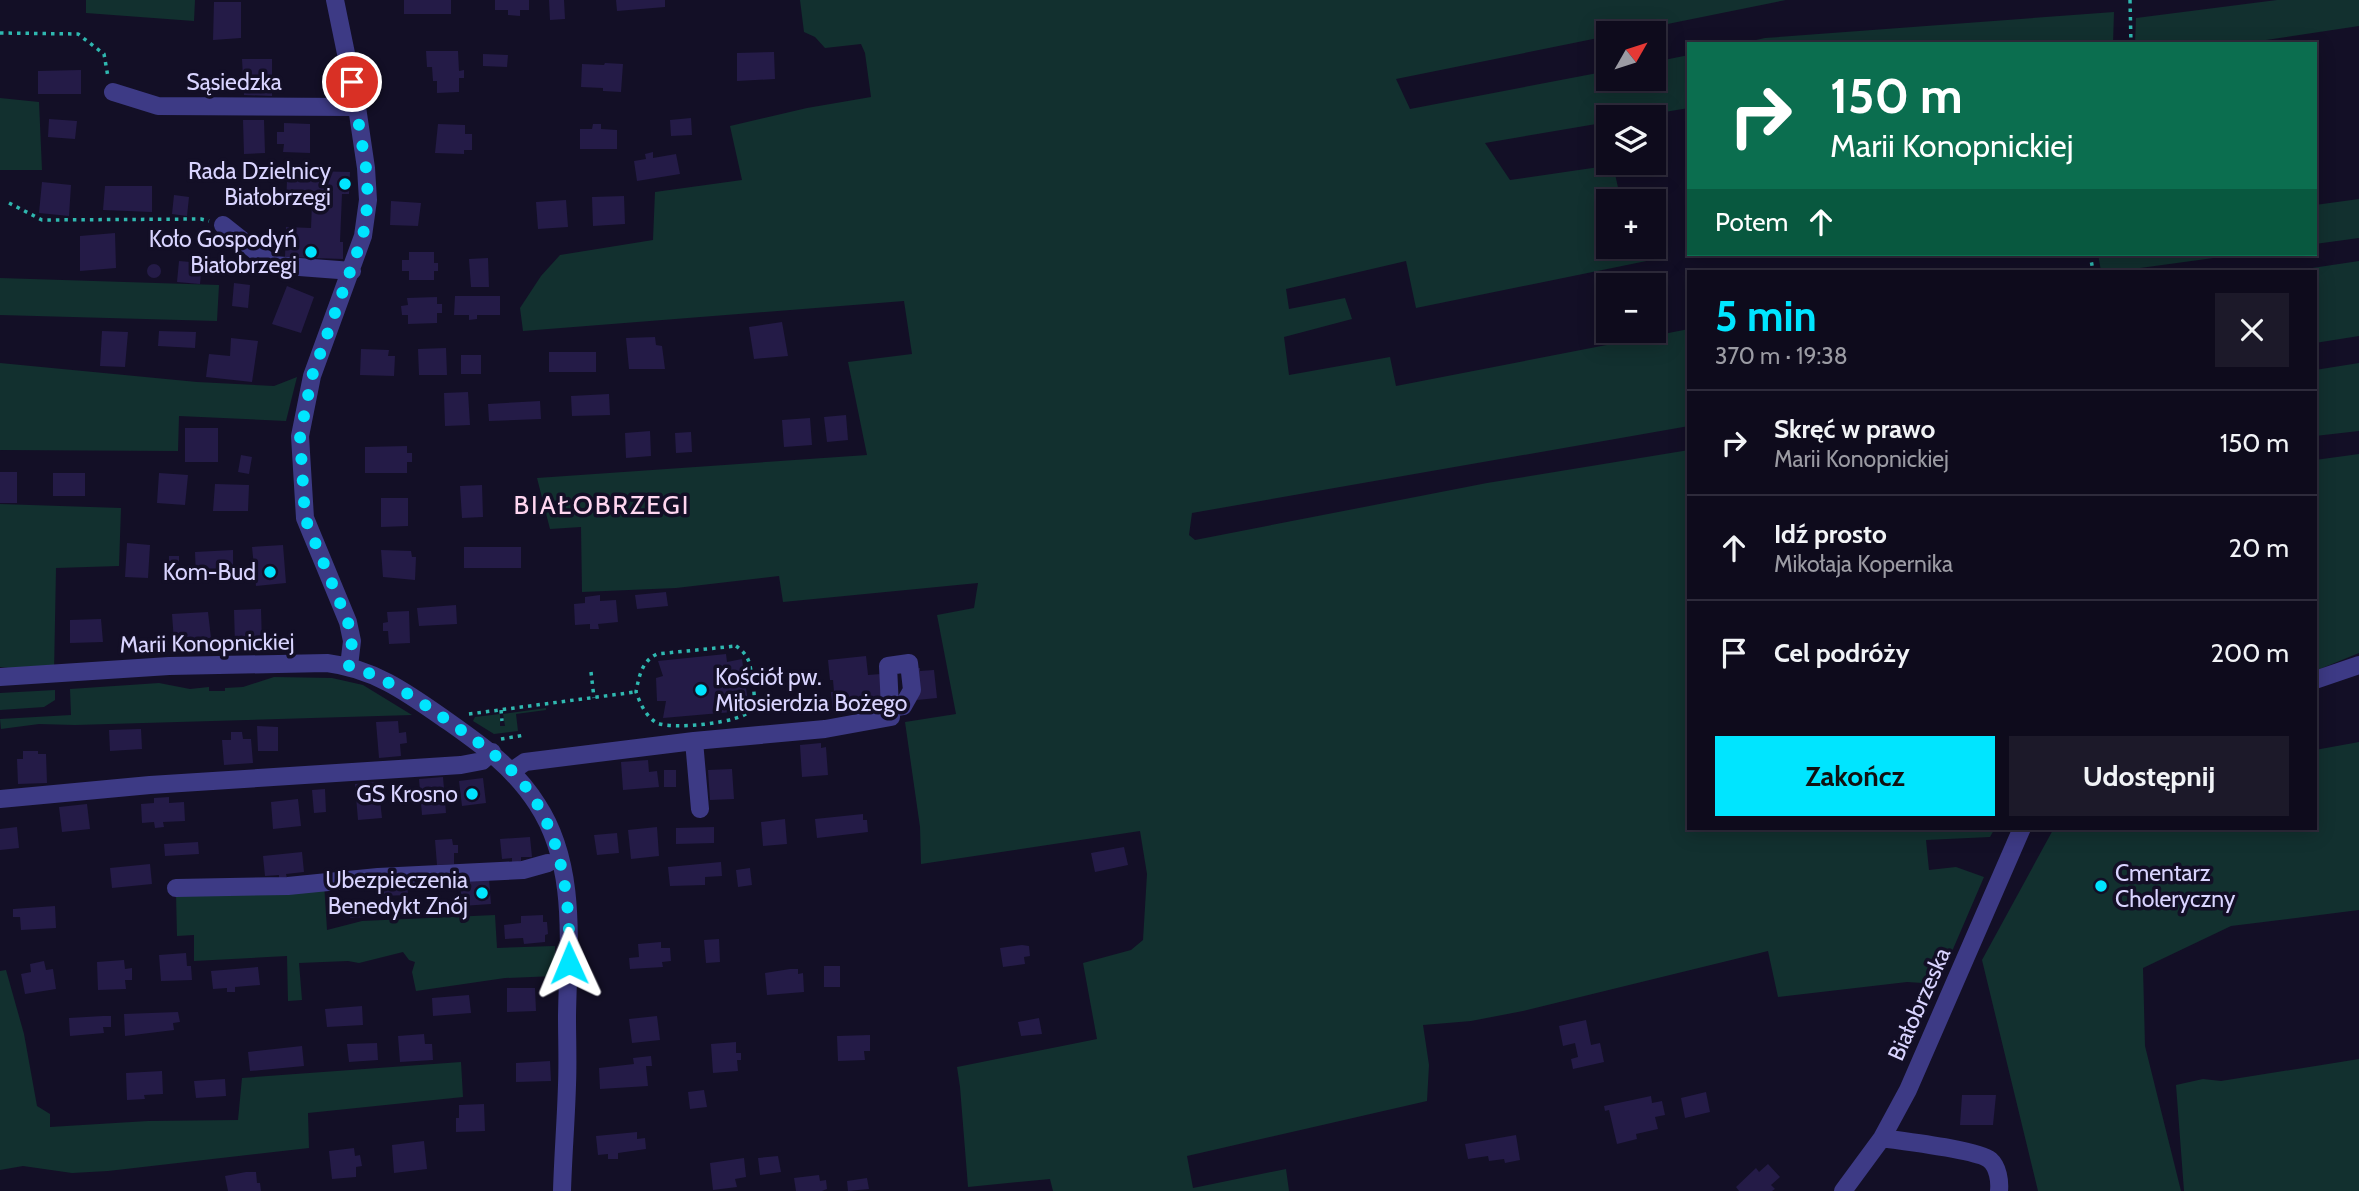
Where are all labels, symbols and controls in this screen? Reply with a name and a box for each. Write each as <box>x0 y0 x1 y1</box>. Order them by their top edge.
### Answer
north arrow <box>1596 21 1666 91</box>
map controls <box>1596 21 1666 343</box>
pin <box>322 52 382 112</box>
icon: arrive <box>333 63 371 101</box>
text: 150 m <box>1830 66 1963 125</box>
street label: Sąsiedzka <box>186 68 282 96</box>
icon: right <box>1715 70 1806 161</box>
button: layers <box>1596 105 1666 175</box>
text: Marii Konopnickiej <box>1830 126 2073 165</box>
place label: Rada Dzielnicy Białobrzegi <box>188 157 331 211</box>
marker: Rada Dzielnicy Białobrzegi <box>337 176 353 192</box>
button: + <box>1596 189 1666 259</box>
icon: ahead <box>1802 203 1840 241</box>
text: Potem <box>1715 206 1788 238</box>
place label: Koło Gospodyń Białobrzegi <box>149 225 297 279</box>
marker: Koło Gospodyń Białobrzegi <box>303 244 319 260</box>
button: − <box>1596 273 1666 343</box>
text: 5 min <box>1715 290 1817 342</box>
button: close <box>2215 293 2289 367</box>
text: 370 m · 19:38 <box>1715 342 1848 370</box>
text: Skręć w prawo <box>1774 413 1935 445</box>
icon: right <box>1715 424 1753 462</box>
text: 150 m <box>2220 427 2289 459</box>
text: Marii Konopnickiej <box>1774 445 1949 473</box>
district label: BIAŁOBRZEGI <box>514 489 690 521</box>
text: Idź prosto <box>1774 518 1887 550</box>
icon: ahead <box>1715 529 1753 567</box>
text: 20 m <box>2229 532 2289 564</box>
text: Mikołaja Kopernika <box>1774 550 1953 578</box>
place label: Kom-Bud <box>163 558 256 586</box>
marker: Kom-Bud <box>262 564 278 580</box>
street label: Marii Konopnickiej <box>119 627 295 659</box>
icon: arrive <box>1715 634 1753 672</box>
text: Cel podróży <box>1774 637 1910 669</box>
text: 200 m <box>2210 637 2289 669</box>
place label: Kościół pw. Miłosierdzia Bożego <box>715 663 907 717</box>
marker: Kościół pw. Miłosierdzia Bożego <box>693 682 709 698</box>
button: Zakończ <box>1715 736 1995 816</box>
button: Udostępnij <box>2009 736 2289 816</box>
place label: GS Krosno <box>356 780 458 808</box>
marker: GS Krosno <box>464 786 480 802</box>
place label: Cmentarz Choleryczny <box>2115 859 2236 913</box>
place label: Ubezpieczenia Benedykt Znój <box>325 866 468 920</box>
marker: Cmentarz Choleryczny <box>2093 878 2109 894</box>
marker: Ubezpieczenia Benedykt Znój <box>474 885 490 901</box>
position arrow <box>532 926 606 1000</box>
street label: Białobrzeska <box>1882 943 1956 1065</box>

